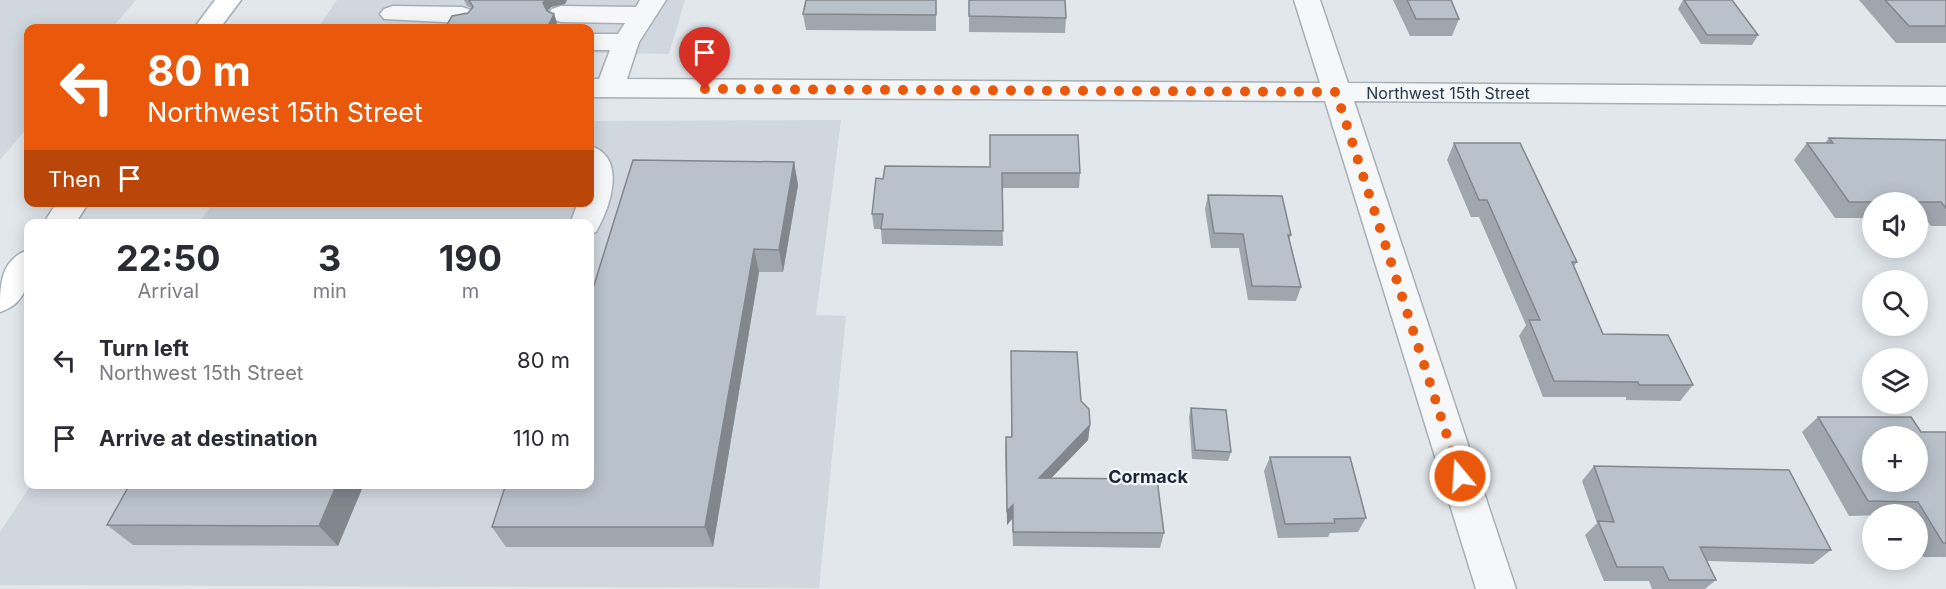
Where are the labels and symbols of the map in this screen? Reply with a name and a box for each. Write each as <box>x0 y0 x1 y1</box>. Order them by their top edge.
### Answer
pin <box>679 27 730 89</box>
street label: Northwest 15th Street <box>1366 83 1530 103</box>
position arrow <box>1428 444 1492 508</box>
district label: Cormack <box>1108 466 1188 487</box>

